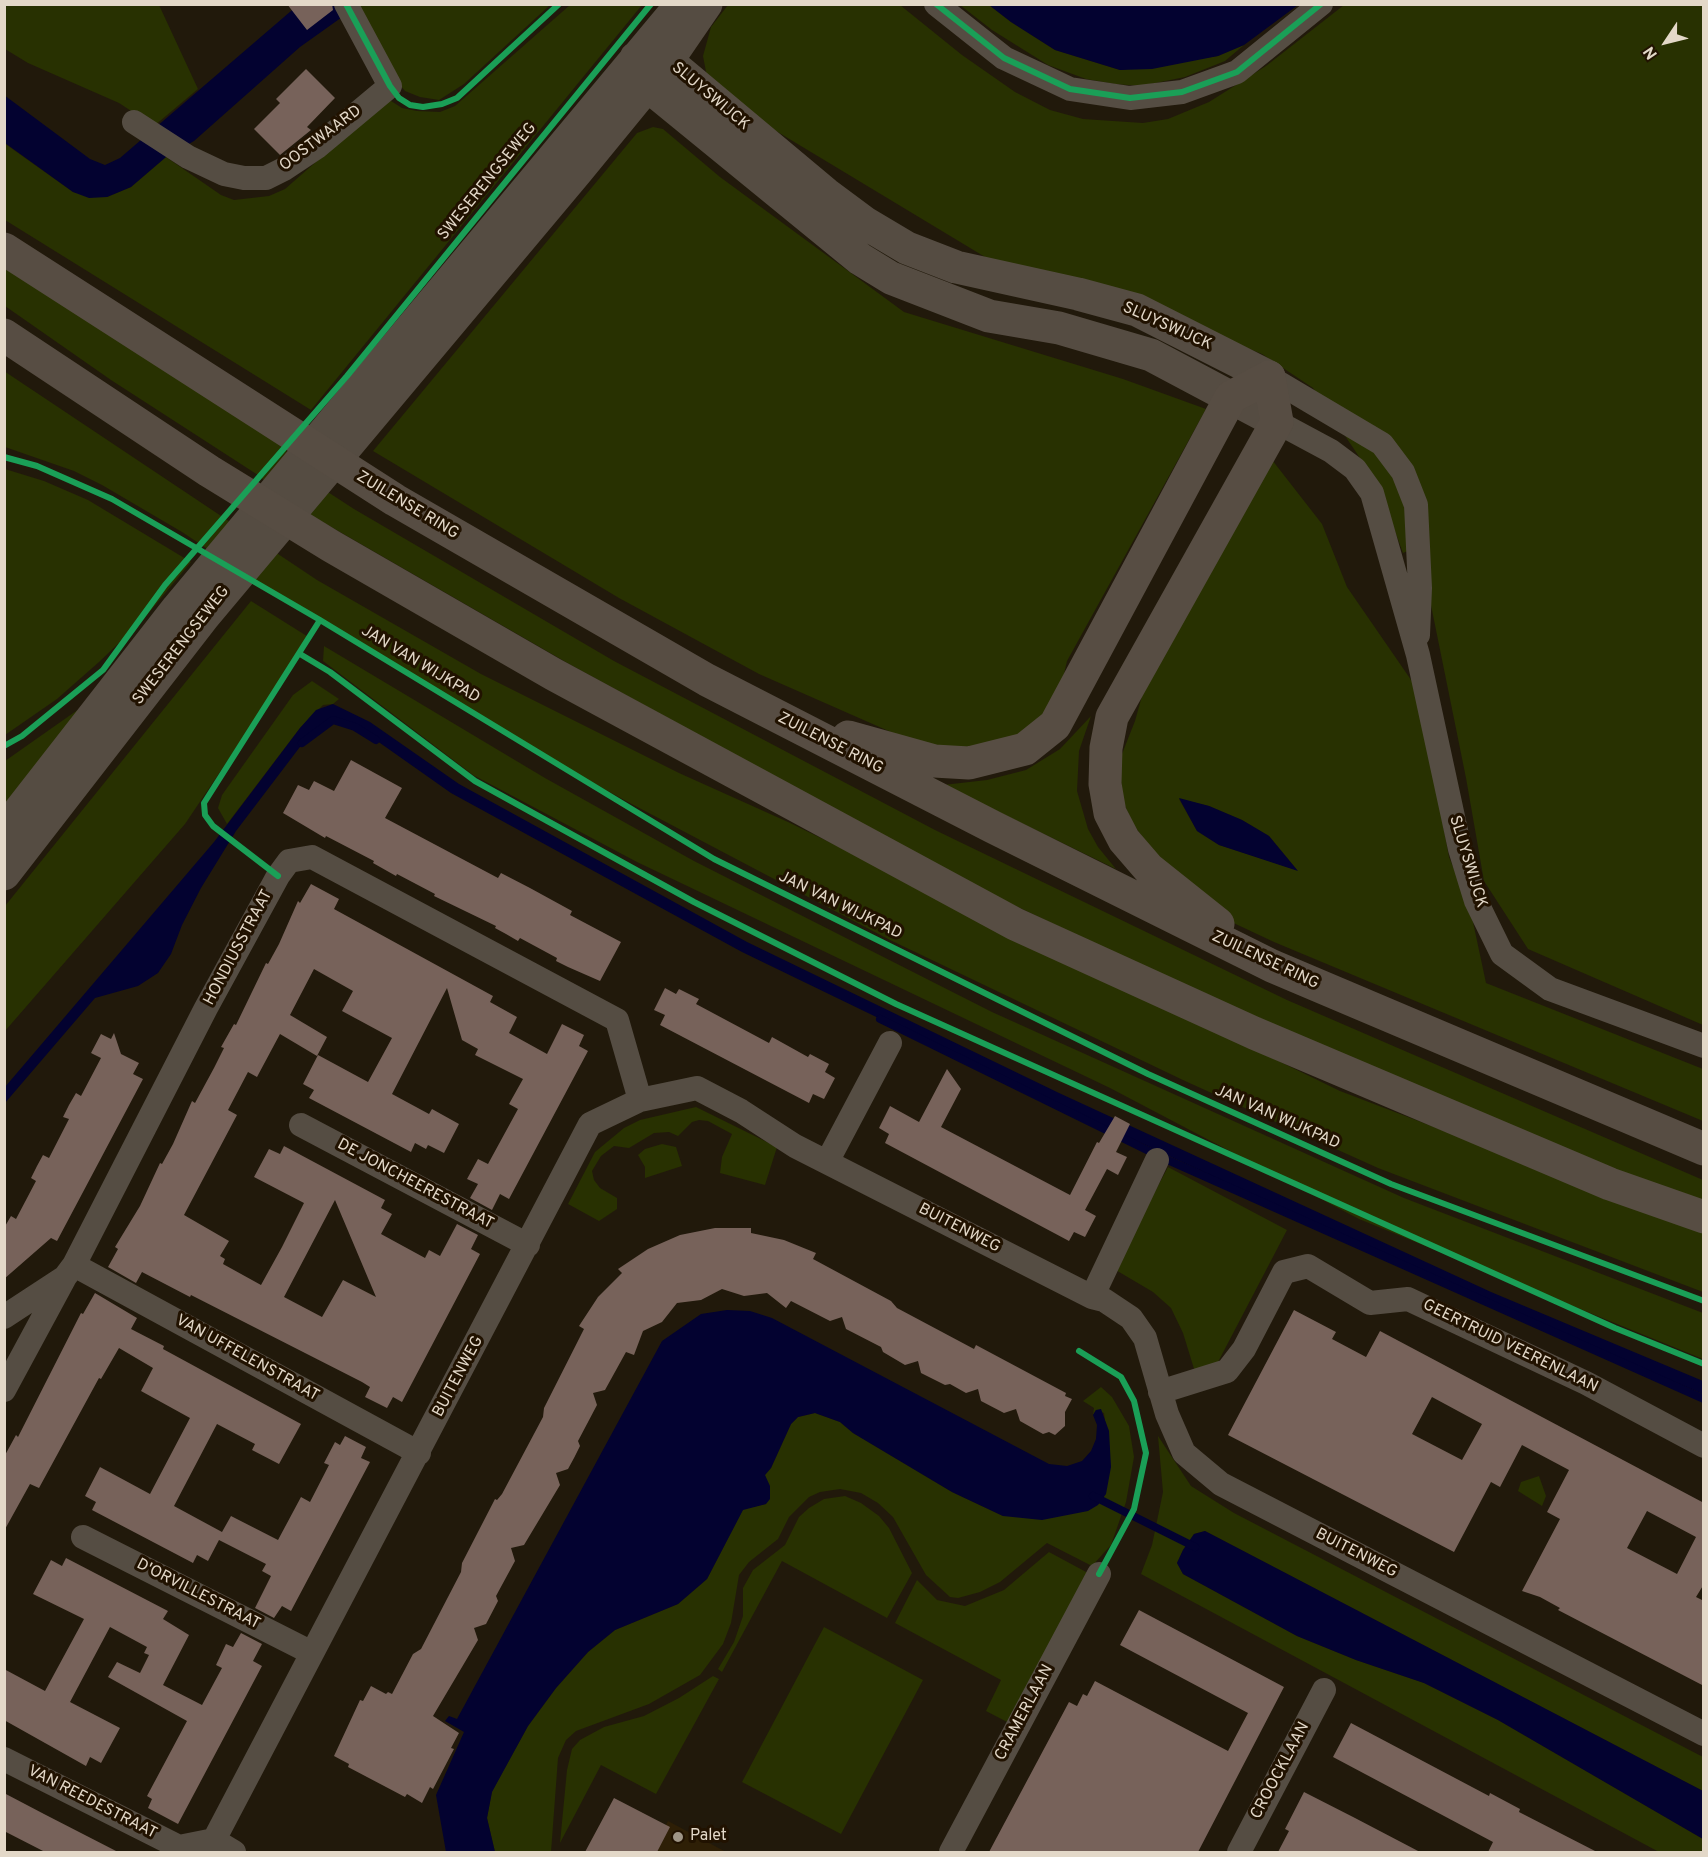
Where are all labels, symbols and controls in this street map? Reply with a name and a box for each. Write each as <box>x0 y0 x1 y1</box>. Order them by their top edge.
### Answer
north arrow <box>1636 12 1696 72</box>
text: N <box>1640 42 1663 63</box>
street label: SLUYSWIJCK <box>667 59 753 135</box>
street label: OOSTWAARD <box>276 102 366 176</box>
street label: SWESERENGSEWEG <box>435 119 541 245</box>
street label: SLUYSWIJCK <box>1119 299 1215 355</box>
street label: ZUILENSE RING <box>352 468 462 544</box>
street label: SWESERENGSEWEG <box>130 583 234 709</box>
street label: JAN VAN WIJKPAD <box>357 622 483 708</box>
street label: ZUILENSE RING <box>774 709 886 779</box>
street label: SLUYSWIJCK <box>1444 813 1490 911</box>
street label: JAN VAN WIJKPAD <box>775 868 905 944</box>
street label: HONDIUSSTRAAT <box>200 887 278 1009</box>
street label: ZUILENSE RING <box>1208 928 1322 994</box>
street label: JAN VAN WIJKPAD <box>1211 1082 1343 1154</box>
street label: DE JONCHEERESTRAAT <box>334 1136 496 1234</box>
street label: BUITENWEG <box>915 1200 1003 1258</box>
street label: GEERTRUID VEERENLAAN <box>1419 1296 1601 1398</box>
street label: VAN UFFELENSTRAAT <box>172 1312 322 1406</box>
street label: BUITENWEG <box>430 1333 488 1421</box>
street label: BUITENWEG <box>1312 1525 1400 1583</box>
street label: D'ORVILLESTRAAT <box>133 1555 263 1635</box>
street label: CRAMERLAAN <box>992 1662 1058 1764</box>
street label: CROOCKLAAN <box>1247 1719 1315 1823</box>
street label: VAN REEDESTRAAT <box>24 1762 160 1844</box>
place label: Palet <box>690 1827 727 1847</box>
marker: Palet <box>671 1830 685 1844</box>

